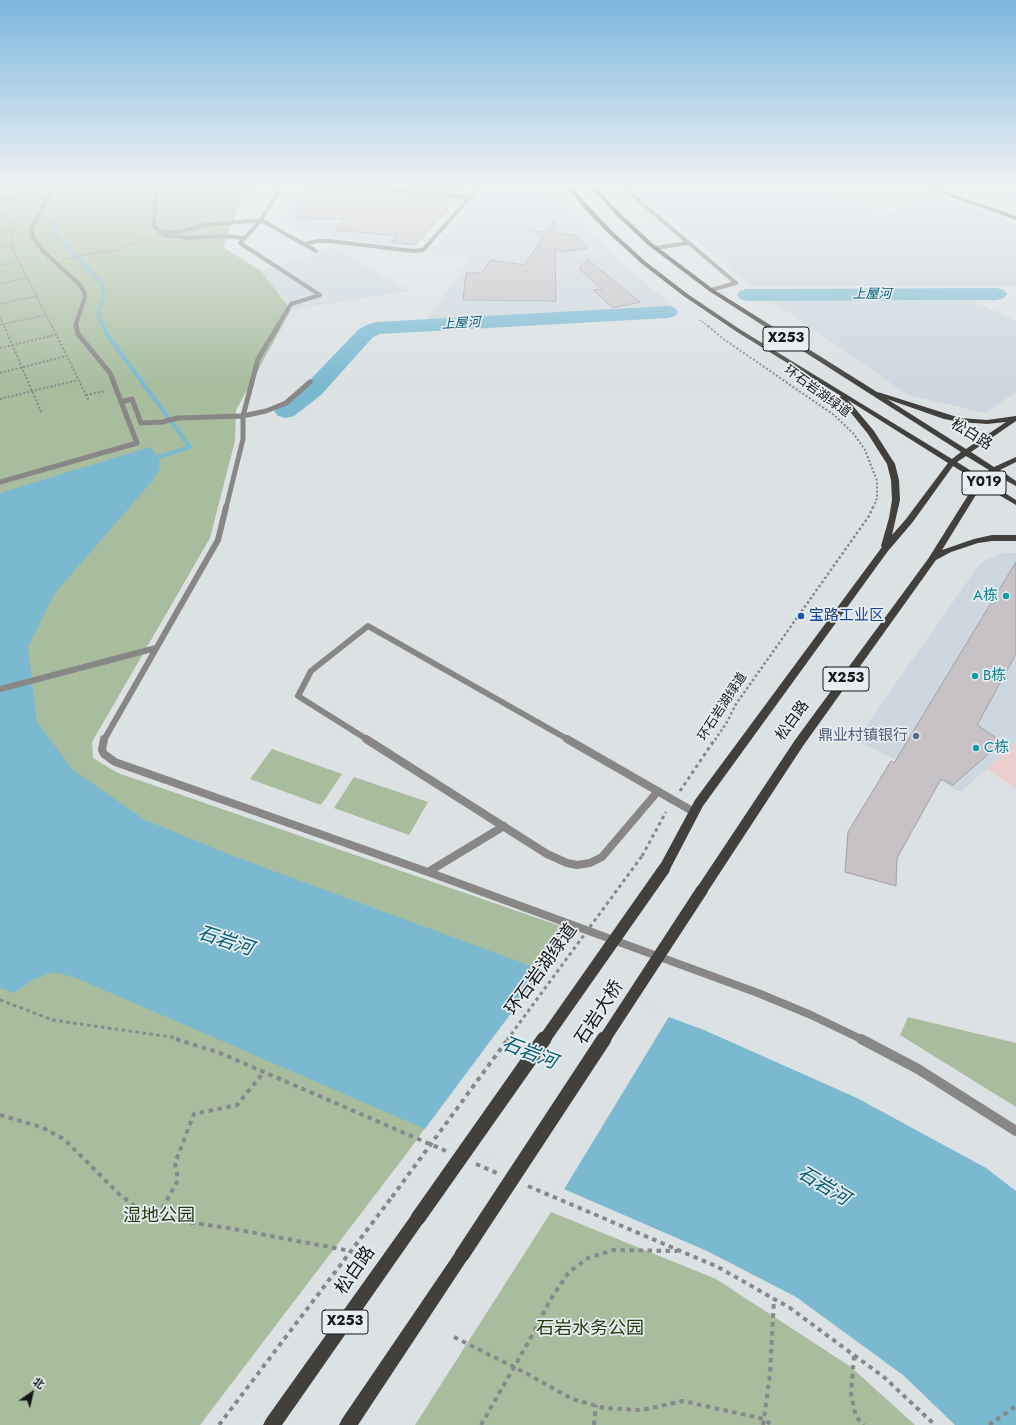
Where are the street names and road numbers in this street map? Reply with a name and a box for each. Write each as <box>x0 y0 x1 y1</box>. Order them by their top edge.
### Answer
road number: X253 <box>763 327 809 351</box>
street label: 环石岩湖绿道 <box>781 363 853 421</box>
street label: 松白路 <box>947 415 995 455</box>
road number: Y019 <box>962 471 1006 495</box>
road number: X253 <box>823 667 869 691</box>
street label: 环石岩湖绿道 <box>695 670 751 744</box>
street label: 松白路 <box>772 698 814 744</box>
street label: 环石岩湖绿道 <box>502 920 582 1020</box>
street label: 石岩大桥 <box>571 977 629 1049</box>
street label: 松白路 <box>332 1243 380 1299</box>
road number: X253 <box>322 1310 368 1334</box>

